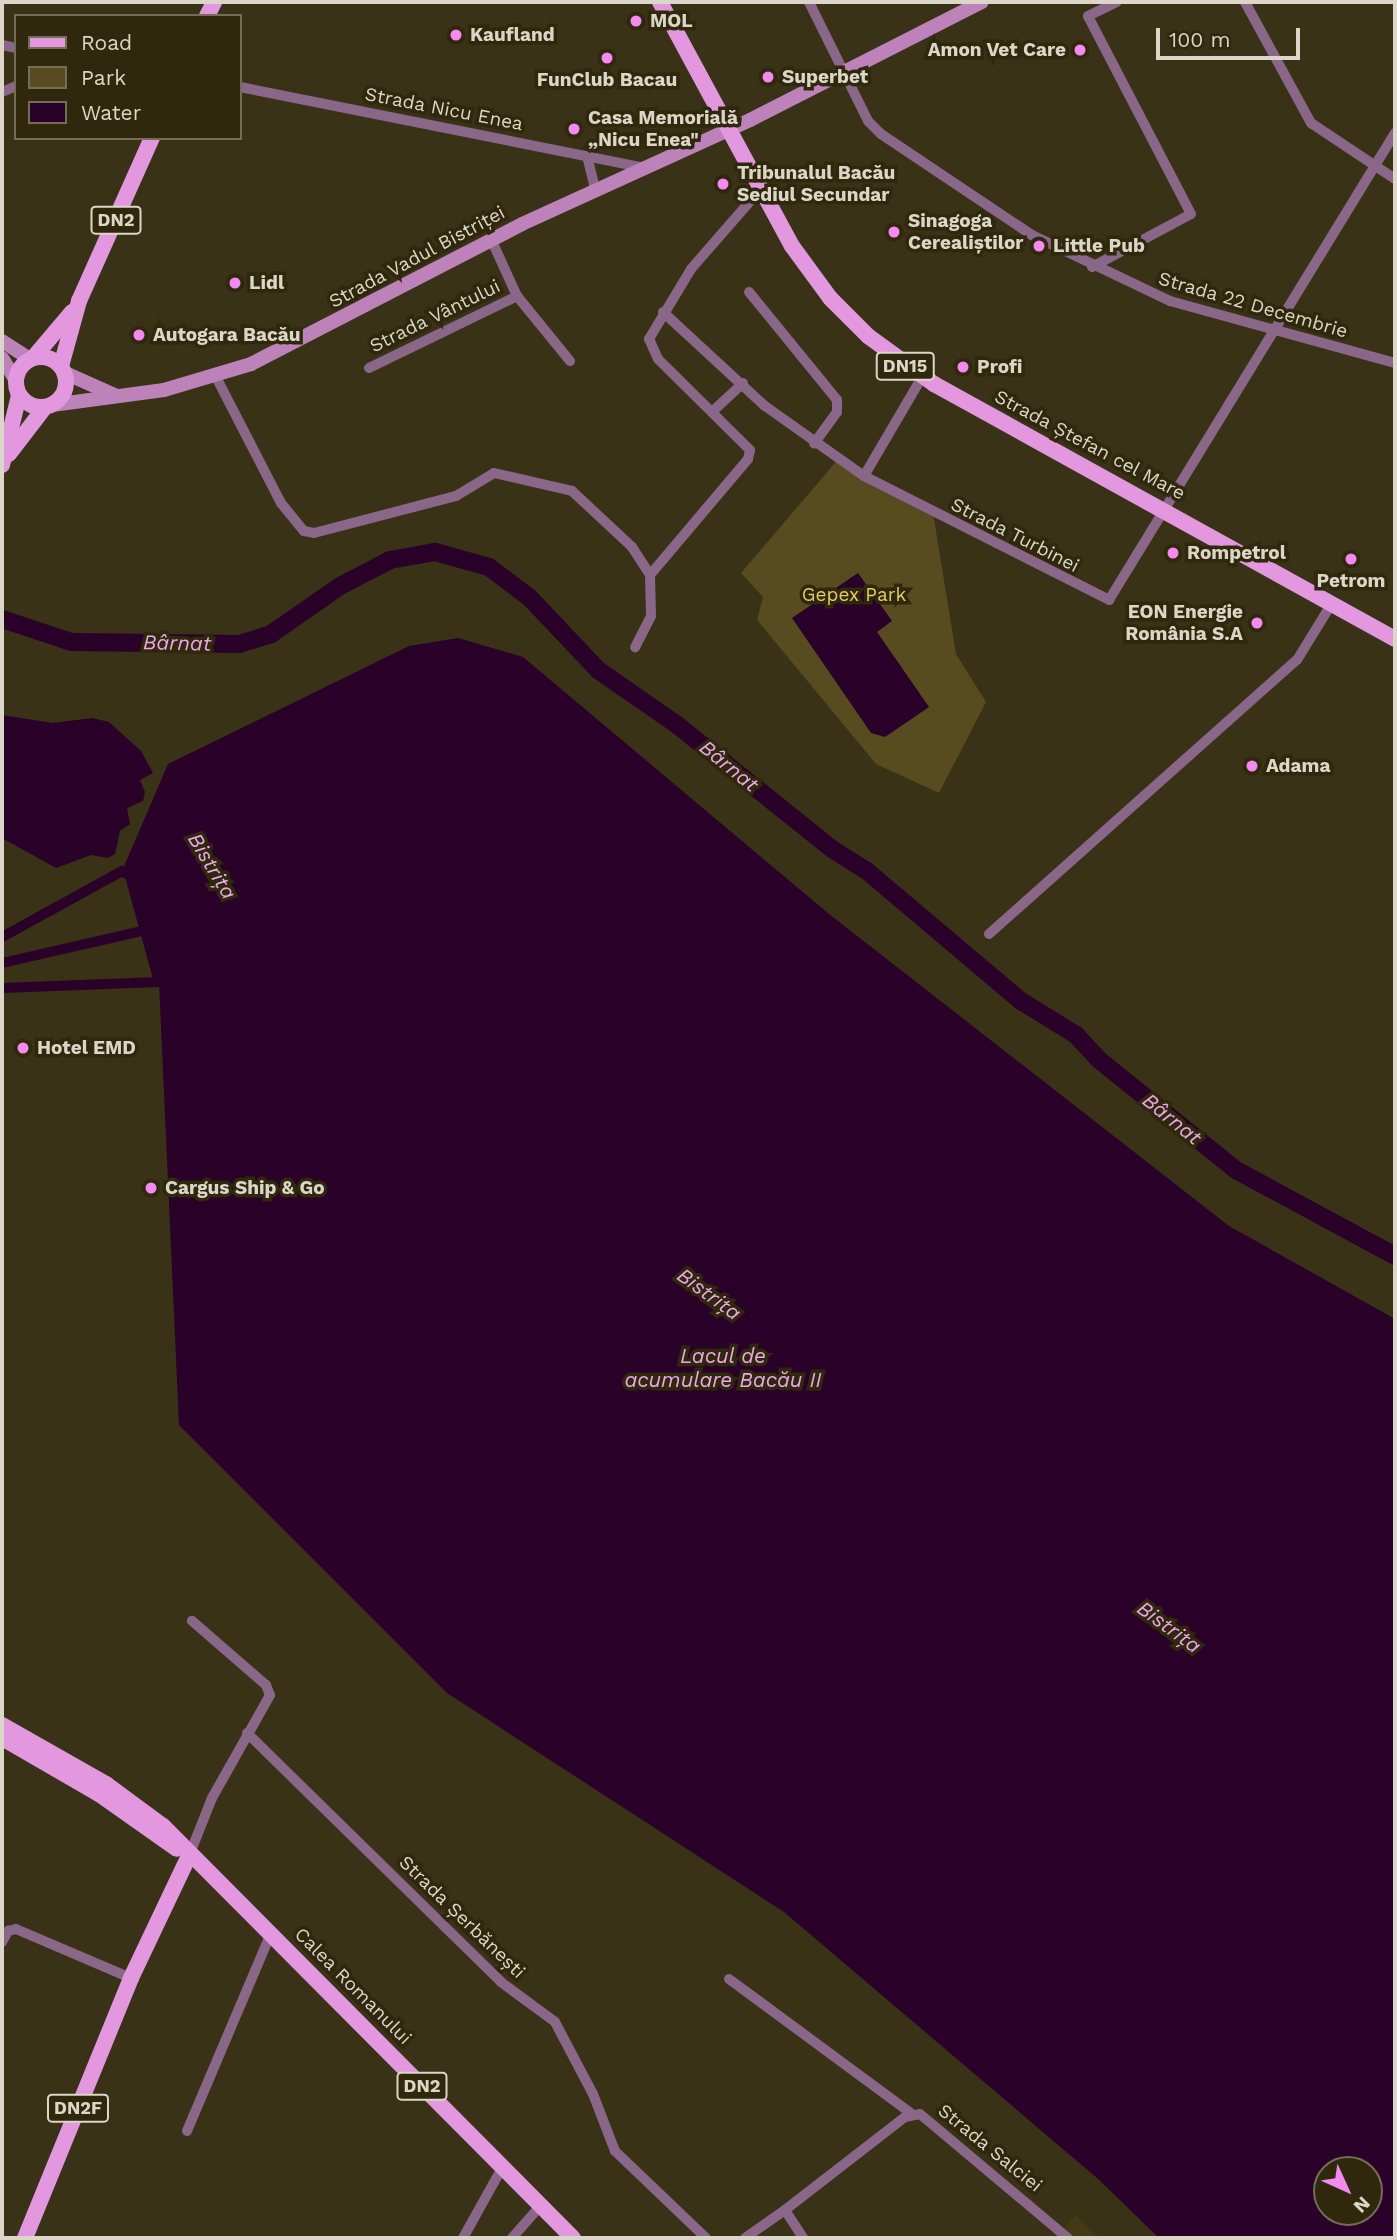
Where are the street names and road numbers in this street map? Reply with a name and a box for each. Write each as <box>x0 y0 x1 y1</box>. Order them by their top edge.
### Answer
street label: Strada Nicu Enea <box>363 82 525 136</box>
street label: Strada Vadul Bistriței <box>324 201 510 313</box>
road number: DN2 <box>90 205 142 234</box>
street label: Strada 22 Decembrie <box>1156 267 1350 343</box>
street label: Strada Vântului <box>366 274 504 358</box>
road number: DN15 <box>875 352 935 380</box>
street label: Strada Ștefan cel Mare <box>990 385 1190 505</box>
street label: Strada Turbinei <box>947 493 1083 577</box>
street label: Strada Șerbănești <box>394 1851 530 1983</box>
street label: Calea Romanului <box>290 1923 416 2049</box>
road number: DN2 <box>396 2072 448 2100</box>
road number: DN2F <box>46 2094 110 2122</box>
street label: Strada Salciei <box>933 2099 1047 2197</box>

